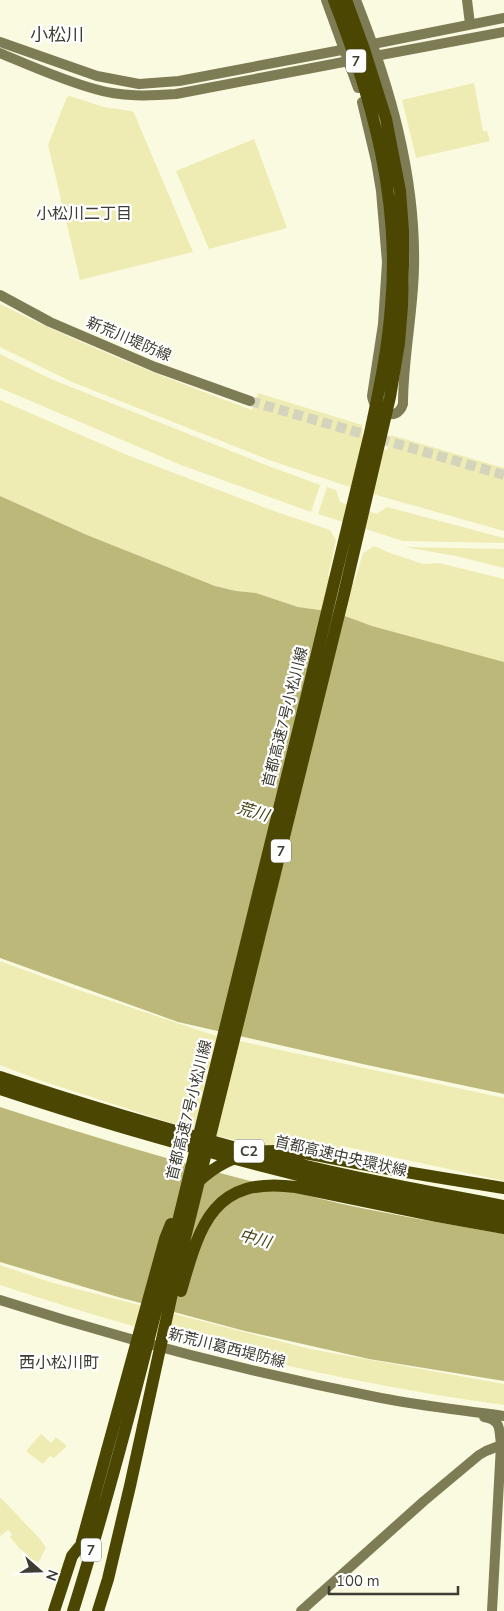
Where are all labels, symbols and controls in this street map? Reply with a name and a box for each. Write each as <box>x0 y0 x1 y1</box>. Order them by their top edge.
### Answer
district label: 小松川 <box>30 23 84 47</box>
road number: 7 <box>346 49 366 72</box>
district label: 小松川二丁目 <box>36 203 132 225</box>
street label: 新荒川堤防線 <box>84 312 174 366</box>
street label: 首都高速7号小松川線 <box>258 645 312 789</box>
water label: 荒川 <box>235 797 273 828</box>
road number: 7 <box>271 839 291 862</box>
street label: 首都高速7号小松川線 <box>162 1038 216 1182</box>
street label: 首都高速中央環状線 <box>273 1131 409 1181</box>
road number: C2 <box>234 1140 264 1162</box>
water label: 中川 <box>237 1224 275 1254</box>
street label: 新荒川葛西堤防線 <box>166 1324 288 1372</box>
district label: 西小松川町 <box>19 1352 99 1374</box>
road number: 7 <box>81 1538 101 1562</box>
north arrow <box>15 1546 65 1596</box>
scale bar <box>329 1564 458 1596</box>
text: N <box>41 1567 62 1583</box>
text: 100 m <box>336 1571 380 1591</box>

